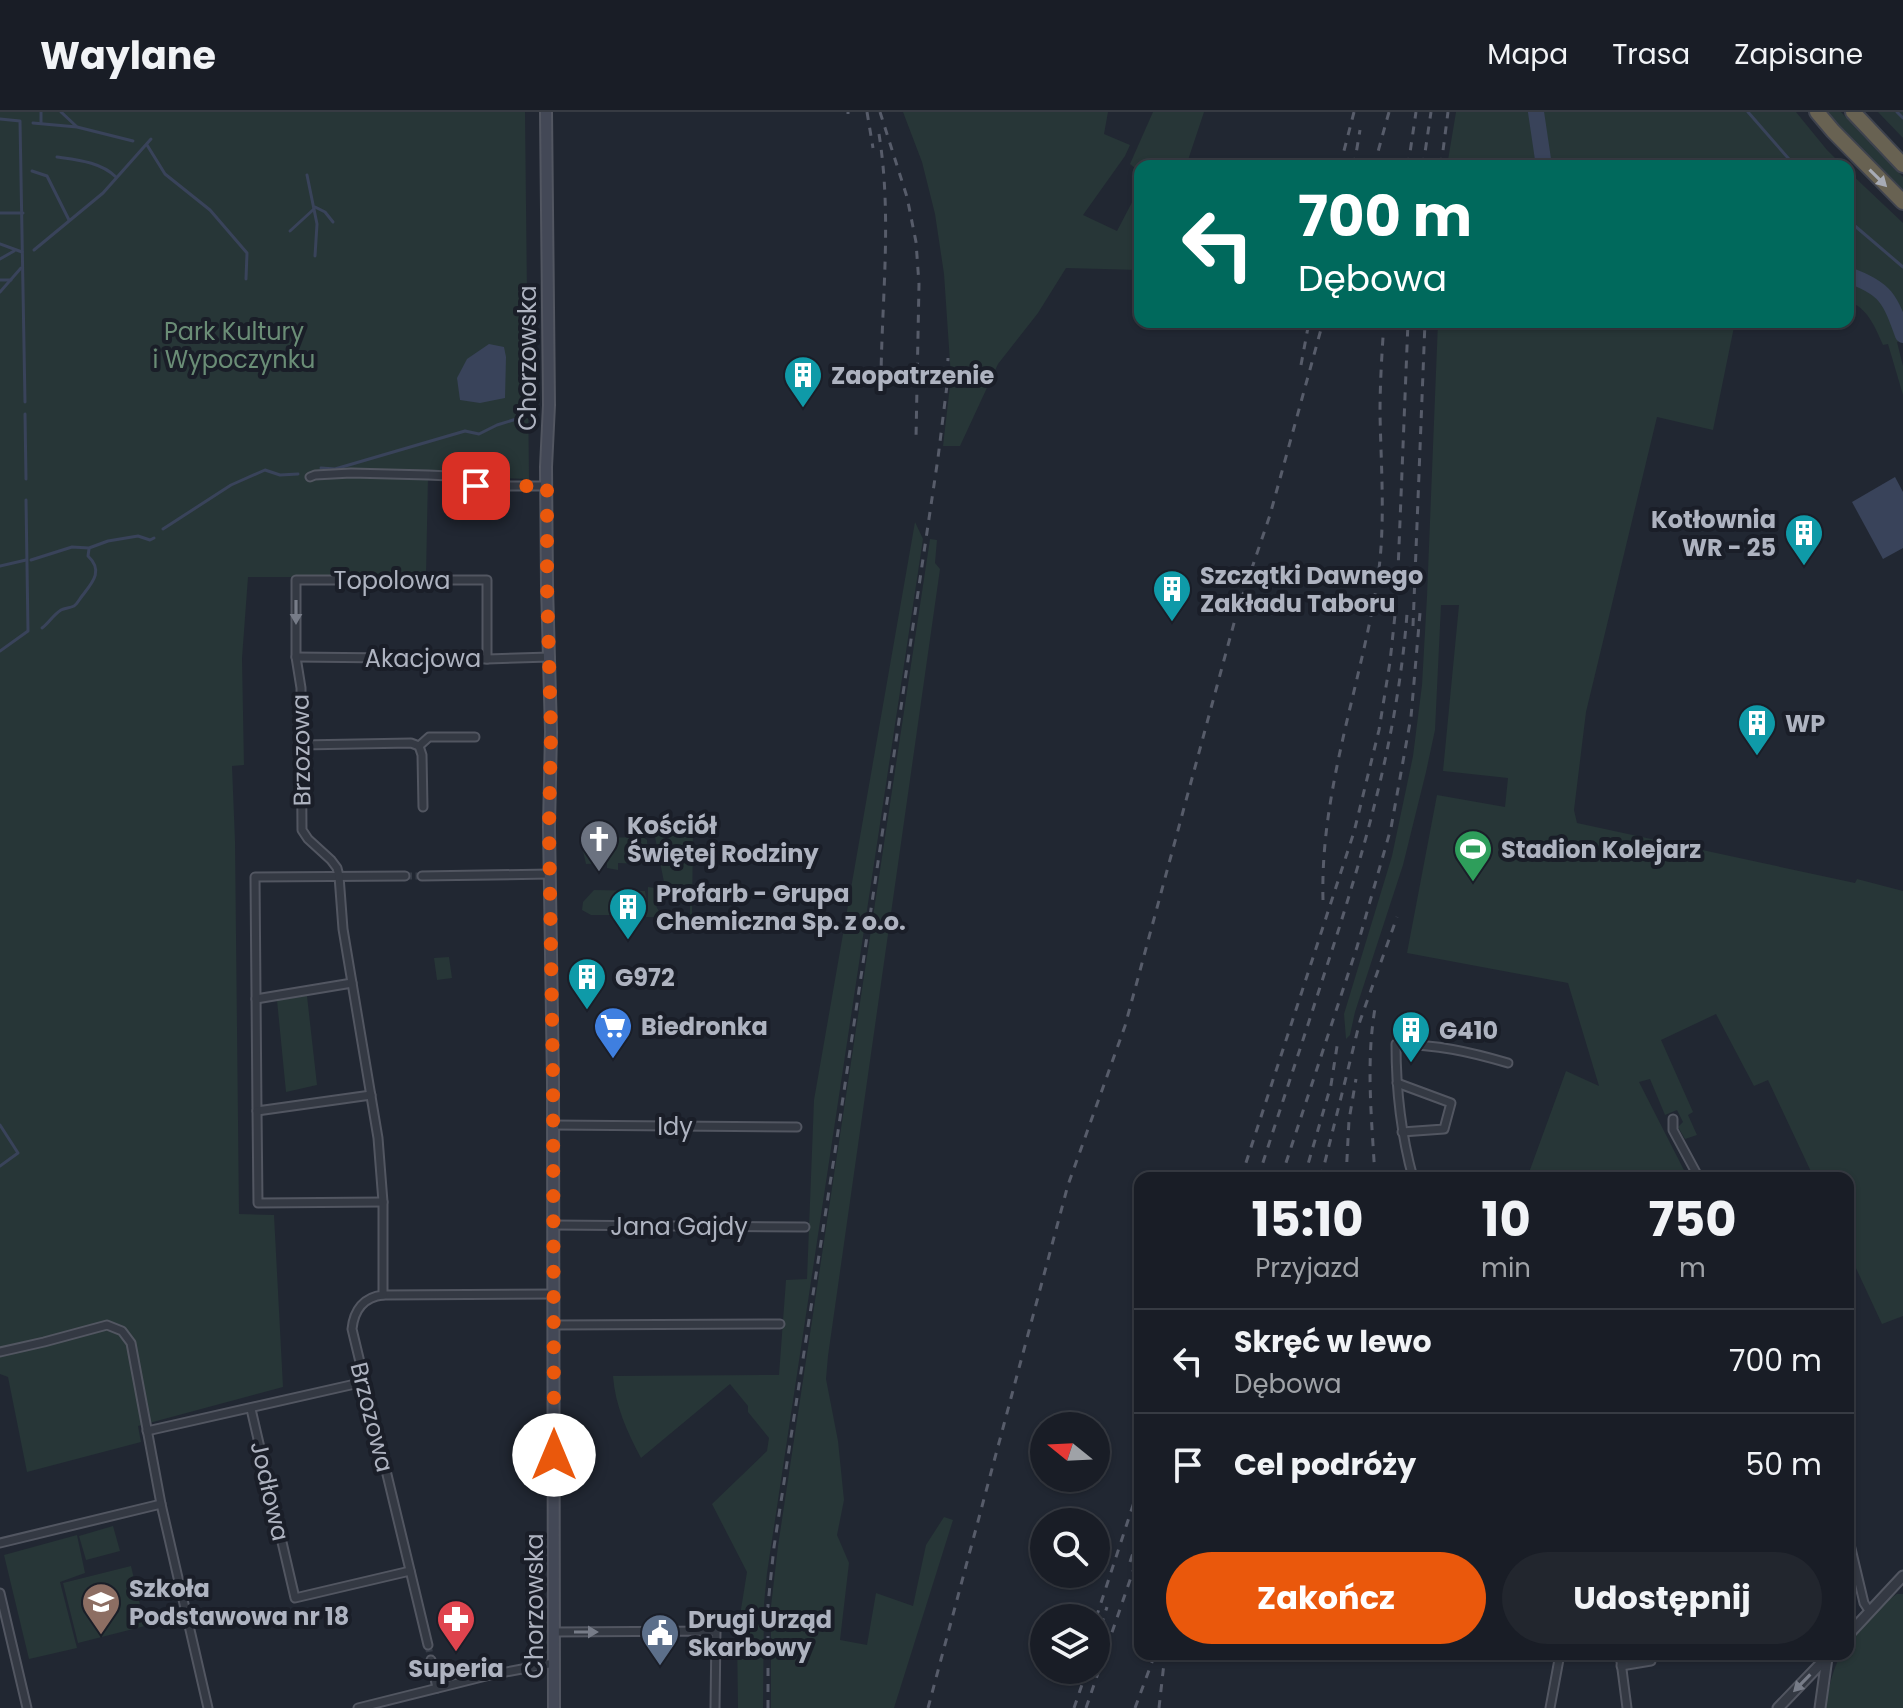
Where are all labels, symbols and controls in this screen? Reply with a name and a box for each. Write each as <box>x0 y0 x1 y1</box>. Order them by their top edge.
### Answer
text: Waylane <box>40 29 216 82</box>
text: Mapa <box>1487 35 1568 74</box>
text: Trasa <box>1612 35 1690 74</box>
text: Zapisane <box>1734 35 1863 74</box>
one-way arrow <box>1868 169 1887 187</box>
text: 700 m <box>1298 177 1472 256</box>
icon: left <box>1166 192 1270 296</box>
text: Dębowa <box>1298 253 1447 304</box>
street label: Chorzowska <box>511 285 544 431</box>
park label: Park Kultury i Wypoczynku <box>153 315 315 376</box>
building icon: Zaopatrzenie <box>782 354 824 409</box>
place label: Zaopatrzenie <box>831 359 994 392</box>
pin <box>442 452 510 520</box>
icon: arrive <box>454 464 498 508</box>
place label: Kotłownia WR - 25 <box>1651 503 1776 564</box>
building icon: Kotłownia WR - 25 <box>1783 512 1825 567</box>
place label: Szczątki Dawnego Zakładu Taboru <box>1200 559 1423 620</box>
street label: Topolowa <box>333 564 451 597</box>
building icon: Szczątki Dawnego Zakładu Taboru <box>1151 568 1193 623</box>
one-way arrow <box>290 600 302 625</box>
street label: Akacjowa <box>365 642 481 675</box>
street label: Brzozowa <box>284 694 318 806</box>
building icon: WP <box>1736 702 1778 757</box>
place label: WP <box>1785 707 1825 740</box>
place label: Kościół Świętej Rodziny <box>627 809 819 870</box>
church icon: Kościół Świętej Rodziny <box>578 818 620 873</box>
sports icon: Stadion Kolejarz <box>1452 828 1494 883</box>
place label: Stadion Kolejarz <box>1501 833 1701 866</box>
place label: Profarb - Grupa Chemiczna Sp. z o.o. <box>656 877 906 938</box>
building icon: Profarb - Grupa Chemiczna Sp. z o.o. <box>607 886 649 941</box>
building icon: G972 <box>566 956 608 1011</box>
place label: G972 <box>615 961 675 994</box>
supermarket icon: Biedronka <box>592 1005 634 1060</box>
building icon: G410 <box>1390 1009 1432 1064</box>
place label: Biedronka <box>641 1010 768 1043</box>
place label: G410 <box>1439 1014 1498 1047</box>
street label: Idy <box>657 1110 693 1143</box>
text: 15:10 <box>1251 1186 1364 1253</box>
text: 10 <box>1481 1186 1531 1253</box>
text: 750 <box>1648 1186 1737 1253</box>
street label: Jana Gajdy <box>610 1210 748 1243</box>
text: Przyjazd <box>1255 1250 1360 1286</box>
text: min <box>1481 1250 1531 1286</box>
text: m <box>1679 1250 1706 1286</box>
text: Skręć w lewo <box>1234 1320 1432 1363</box>
icon: left <box>1166 1339 1210 1383</box>
text: 700 m <box>1729 1339 1822 1382</box>
street label: Brzozowa <box>342 1359 402 1475</box>
text: Dębowa <box>1234 1366 1342 1402</box>
north arrow <box>1030 1412 1110 1492</box>
map controls <box>1030 1412 1110 1684</box>
position arrow <box>512 1413 596 1497</box>
street label: Jodłowa <box>242 1438 298 1544</box>
icon: arrive <box>1166 1443 1210 1487</box>
text: Cel podróży <box>1234 1443 1416 1486</box>
text: 50 m <box>1745 1443 1822 1486</box>
button: search <box>1030 1508 1110 1588</box>
street label: Chorzowska <box>518 1533 551 1679</box>
button: Zakończ <box>1166 1552 1486 1644</box>
button: Udostępnij <box>1502 1552 1822 1644</box>
place label: Szkoła Podstawowa nr 18 <box>129 1572 349 1633</box>
school or university icon: Szkoła Podstawowa nr 18 <box>80 1581 122 1636</box>
pharmacy icon: Superia <box>435 1598 477 1653</box>
place label: Drugi Urząd Skarbowy <box>688 1603 832 1664</box>
button: layers <box>1030 1604 1110 1684</box>
public building icon: Drugi Urząd Skarbowy <box>639 1612 681 1667</box>
one-way arrow <box>574 1626 599 1638</box>
place label: Superia <box>408 1652 504 1685</box>
one-way arrow <box>1793 1673 1812 1692</box>

